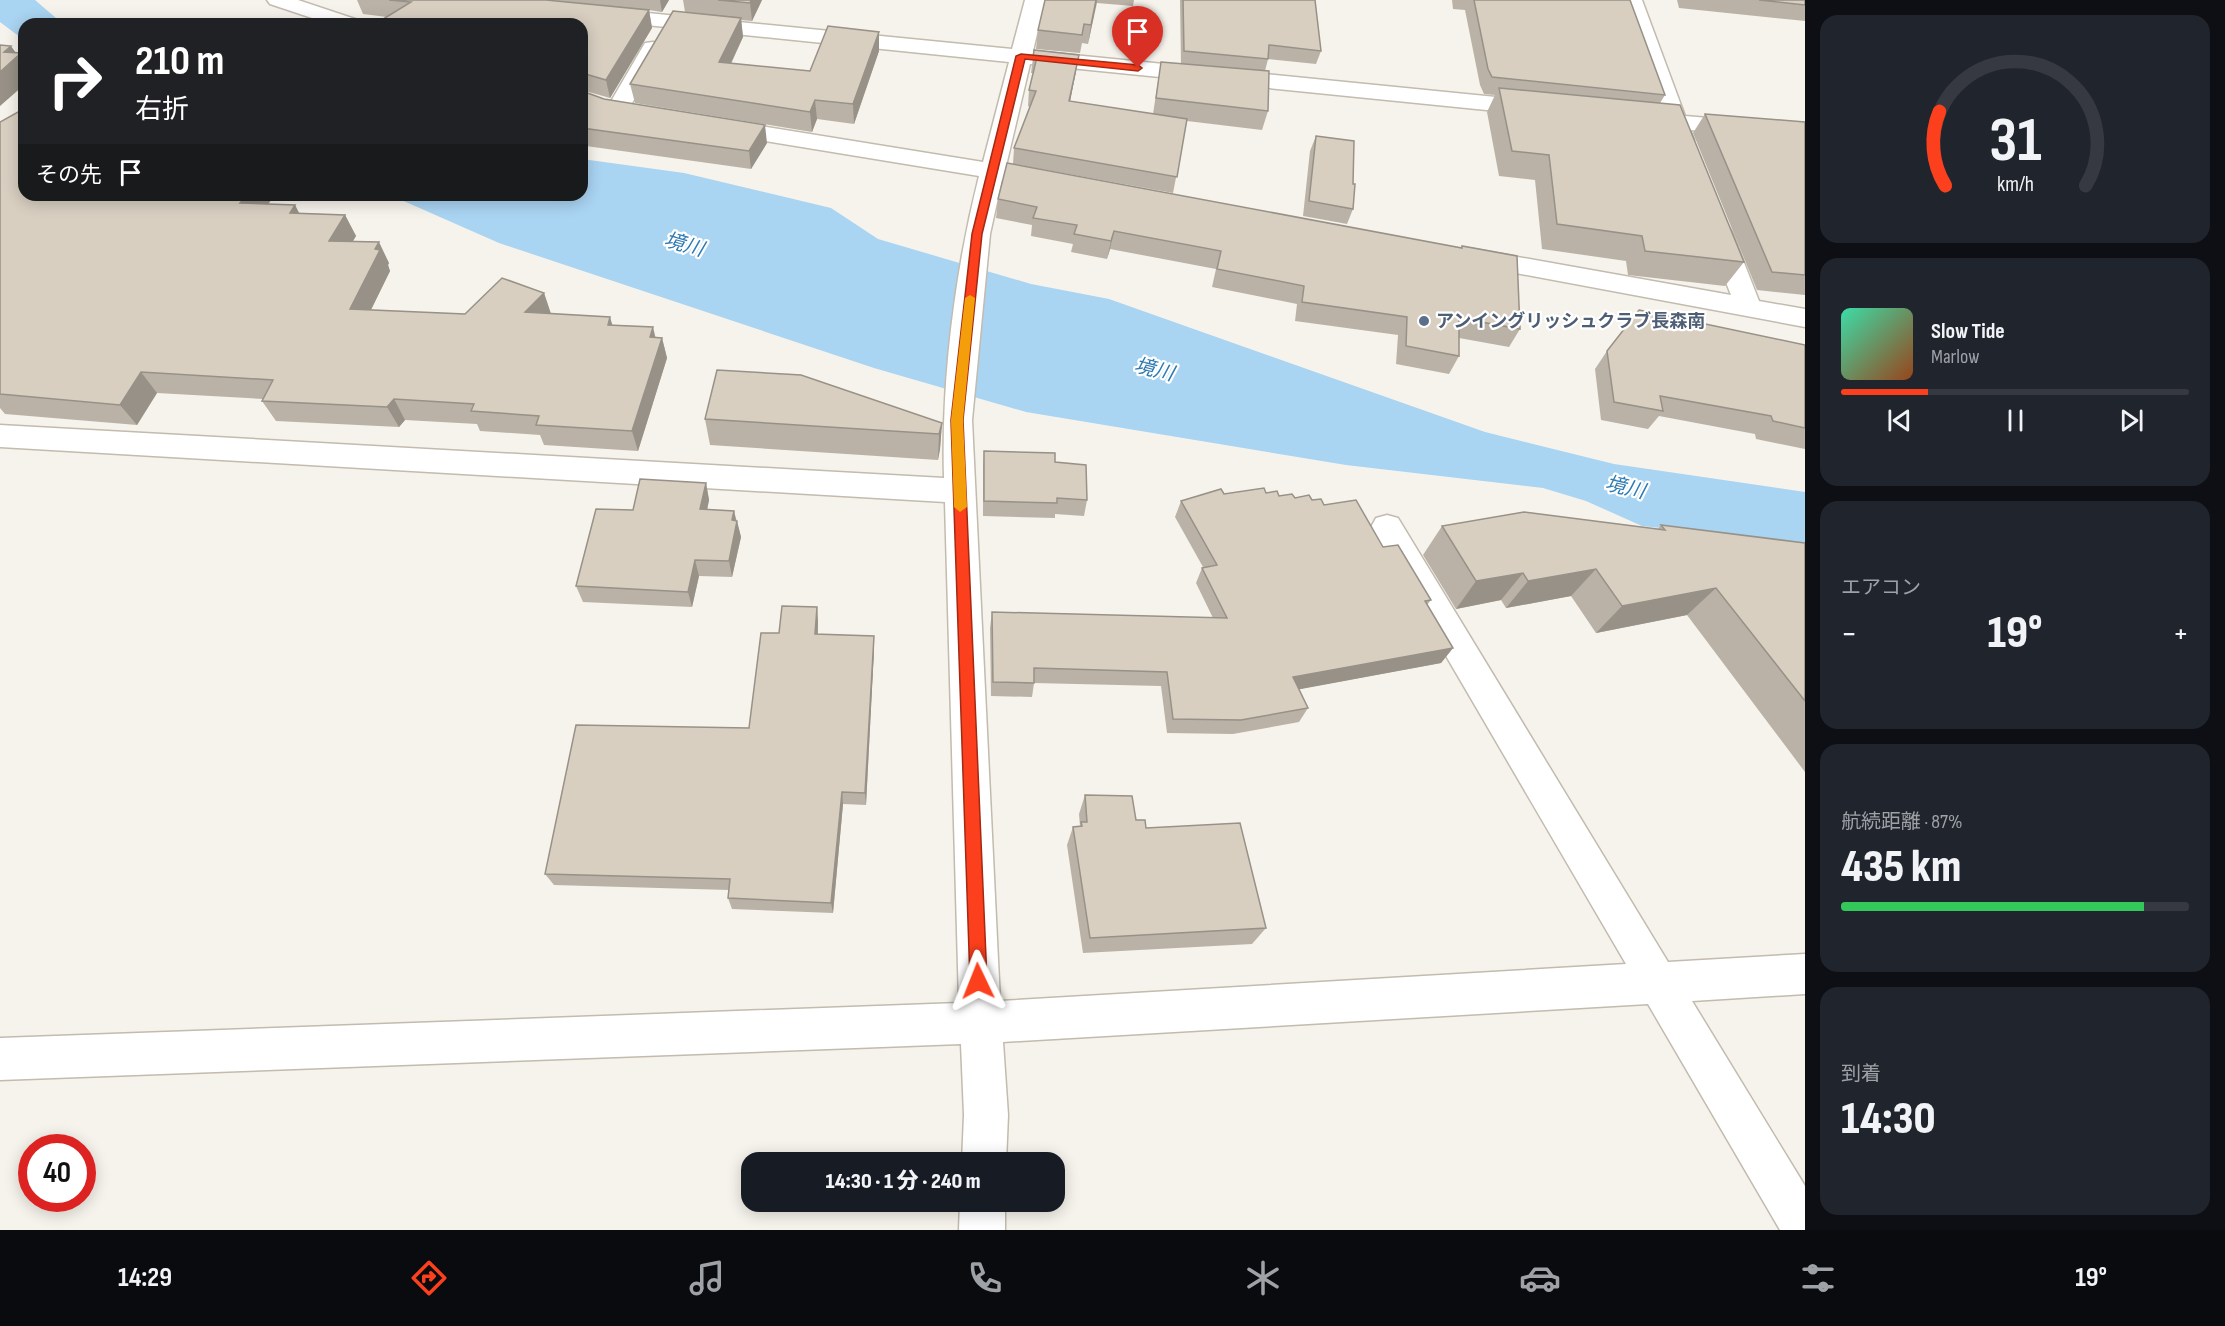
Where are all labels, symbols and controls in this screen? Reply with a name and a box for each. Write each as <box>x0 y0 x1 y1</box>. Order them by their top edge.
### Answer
pin <box>1112 6 1163 68</box>
icon: arrive <box>1121 15 1154 48</box>
text: 210 m <box>135 36 224 87</box>
icon: right <box>36 42 114 120</box>
text: 右折 <box>135 94 189 126</box>
text: 31 <box>1989 104 2041 179</box>
icon: arrive <box>114 156 147 189</box>
text: その先 <box>36 162 102 189</box>
text: km/h <box>1996 172 2034 197</box>
water label: 境川 <box>661 228 708 263</box>
place label: アンイングリッシュクラブ長森南 <box>1436 311 1705 332</box>
marker: アンイングリッシュクラブ長森南 <box>1417 314 1431 328</box>
text: Slow Tide <box>1931 318 2005 345</box>
text: Marlow <box>1931 345 1979 369</box>
water label: 境川 <box>1132 354 1178 387</box>
icon: previous <box>1883 404 1916 437</box>
icon: pause <box>1999 404 2032 437</box>
icon: next <box>2115 404 2148 437</box>
water label: 境川 <box>1603 472 1649 505</box>
text: エアコン <box>1841 576 1921 600</box>
text: 19° <box>1988 606 2042 661</box>
text: − <box>1841 614 1857 654</box>
text: + <box>2173 614 2189 654</box>
text: 航続距離 · 87% <box>1841 810 1963 834</box>
text: 435 km <box>1841 840 1961 895</box>
position arrow <box>946 949 1010 1013</box>
text: 到着 <box>1841 1062 1881 1086</box>
text: 14:30 <box>1841 1092 1935 1147</box>
speed limit sign: 40 <box>18 1134 96 1212</box>
text: 14:30 · 1 分 · 240 m <box>826 1168 980 1195</box>
icon: directions <box>408 1257 450 1299</box>
icon: music <box>686 1257 728 1299</box>
icon: phone <box>964 1257 1006 1299</box>
icon: climate <box>1242 1257 1284 1299</box>
icon: car <box>1519 1257 1561 1299</box>
icon: filters <box>1797 1257 1839 1299</box>
text: 14:29 <box>118 1262 172 1294</box>
text: 19° <box>2075 1262 2107 1294</box>

